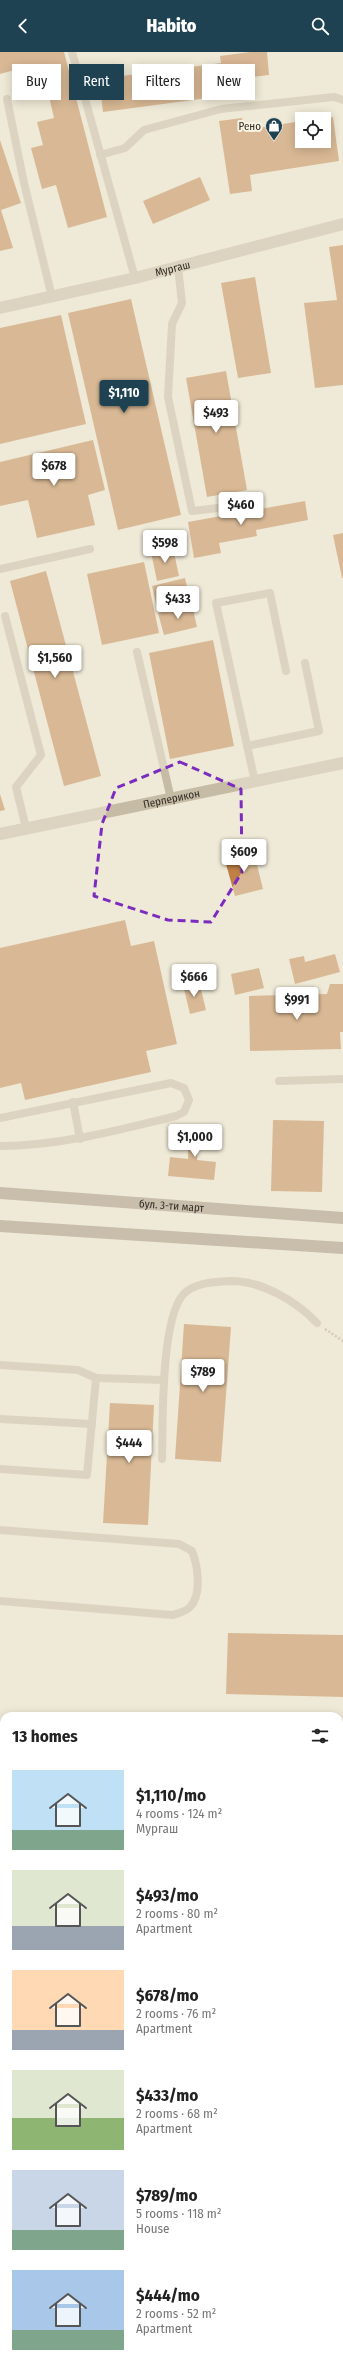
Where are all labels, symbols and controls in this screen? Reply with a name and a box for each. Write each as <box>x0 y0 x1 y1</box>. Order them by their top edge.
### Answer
icon: back <box>12 15 34 37</box>
text: Habito <box>146 15 197 37</box>
icon: search <box>309 15 331 37</box>
chip: Buy <box>12 64 61 100</box>
chip: Rent <box>69 64 124 100</box>
chip: Filters <box>132 64 194 100</box>
chip: New <box>202 64 255 100</box>
map controls <box>295 112 331 148</box>
button: locate <box>295 112 331 148</box>
shop icon: Рено <box>264 116 284 141</box>
place label: Рено <box>238 120 261 133</box>
street label: Мургаш <box>154 258 192 280</box>
pin: $1,110 <box>91 380 157 414</box>
text: $1,110 <box>108 385 140 400</box>
pin: $493 <box>192 400 240 434</box>
text: $493 <box>203 405 229 420</box>
pin: $678 <box>30 453 78 487</box>
text: $678 <box>41 458 67 473</box>
pin: $460 <box>217 492 265 526</box>
text: $460 <box>227 497 255 512</box>
pin: $598 <box>141 530 189 564</box>
text: $598 <box>152 535 178 550</box>
pin: $433 <box>154 586 202 620</box>
text: $433 <box>165 591 191 606</box>
pin: $1,560 <box>22 645 88 679</box>
text: $1,560 <box>38 650 72 665</box>
street label: Перперикон <box>142 787 201 811</box>
pin: $609 <box>220 839 268 873</box>
text: $609 <box>231 844 258 859</box>
pin: $666 <box>170 964 218 998</box>
text: $666 <box>181 969 207 984</box>
pin: $991 <box>273 987 321 1021</box>
text: $991 <box>284 992 310 1007</box>
pin: $1,000 <box>162 1124 228 1158</box>
text: $1,000 <box>177 1129 213 1144</box>
street label: бул. 3-ти март <box>139 1197 205 1215</box>
pin: $789 <box>179 1359 227 1393</box>
text: $789 <box>190 1364 216 1379</box>
pin: $444 <box>105 1430 153 1464</box>
text: $444 <box>116 1435 142 1450</box>
icon: filters <box>309 1725 331 1747</box>
text: 13 homes <box>12 1726 78 1747</box>
text: $1,110/mo <box>136 1785 206 1806</box>
icon: home <box>44 1786 92 1834</box>
text: 4 rooms · 124 m² <box>136 1806 222 1821</box>
text: Мургаш <box>136 1821 178 1836</box>
text: $493/mo <box>136 1885 199 1906</box>
icon: home <box>44 1886 92 1934</box>
text: 2 rooms · 80 m² <box>136 1906 218 1921</box>
text: Apartment <box>136 1921 192 1936</box>
text: $678/mo <box>136 1985 199 2006</box>
icon: home <box>44 1986 92 2034</box>
text: 2 rooms · 76 m² <box>136 2006 216 2021</box>
text: Apartment <box>136 2021 192 2036</box>
text: $433/mo <box>136 2085 198 2106</box>
icon: home <box>44 2086 92 2134</box>
text: 2 rooms · 68 m² <box>136 2106 218 2121</box>
text: Apartment <box>136 2121 192 2136</box>
text: $789/mo <box>136 2185 198 2206</box>
icon: home <box>44 2186 92 2234</box>
text: 5 rooms · 118 m² <box>136 2206 221 2221</box>
text: House <box>136 2221 170 2236</box>
text: $444/mo <box>136 2285 200 2306</box>
icon: home <box>44 2286 92 2334</box>
text: 2 rooms · 52 m² <box>136 2306 216 2321</box>
text: Apartment <box>136 2321 192 2336</box>

